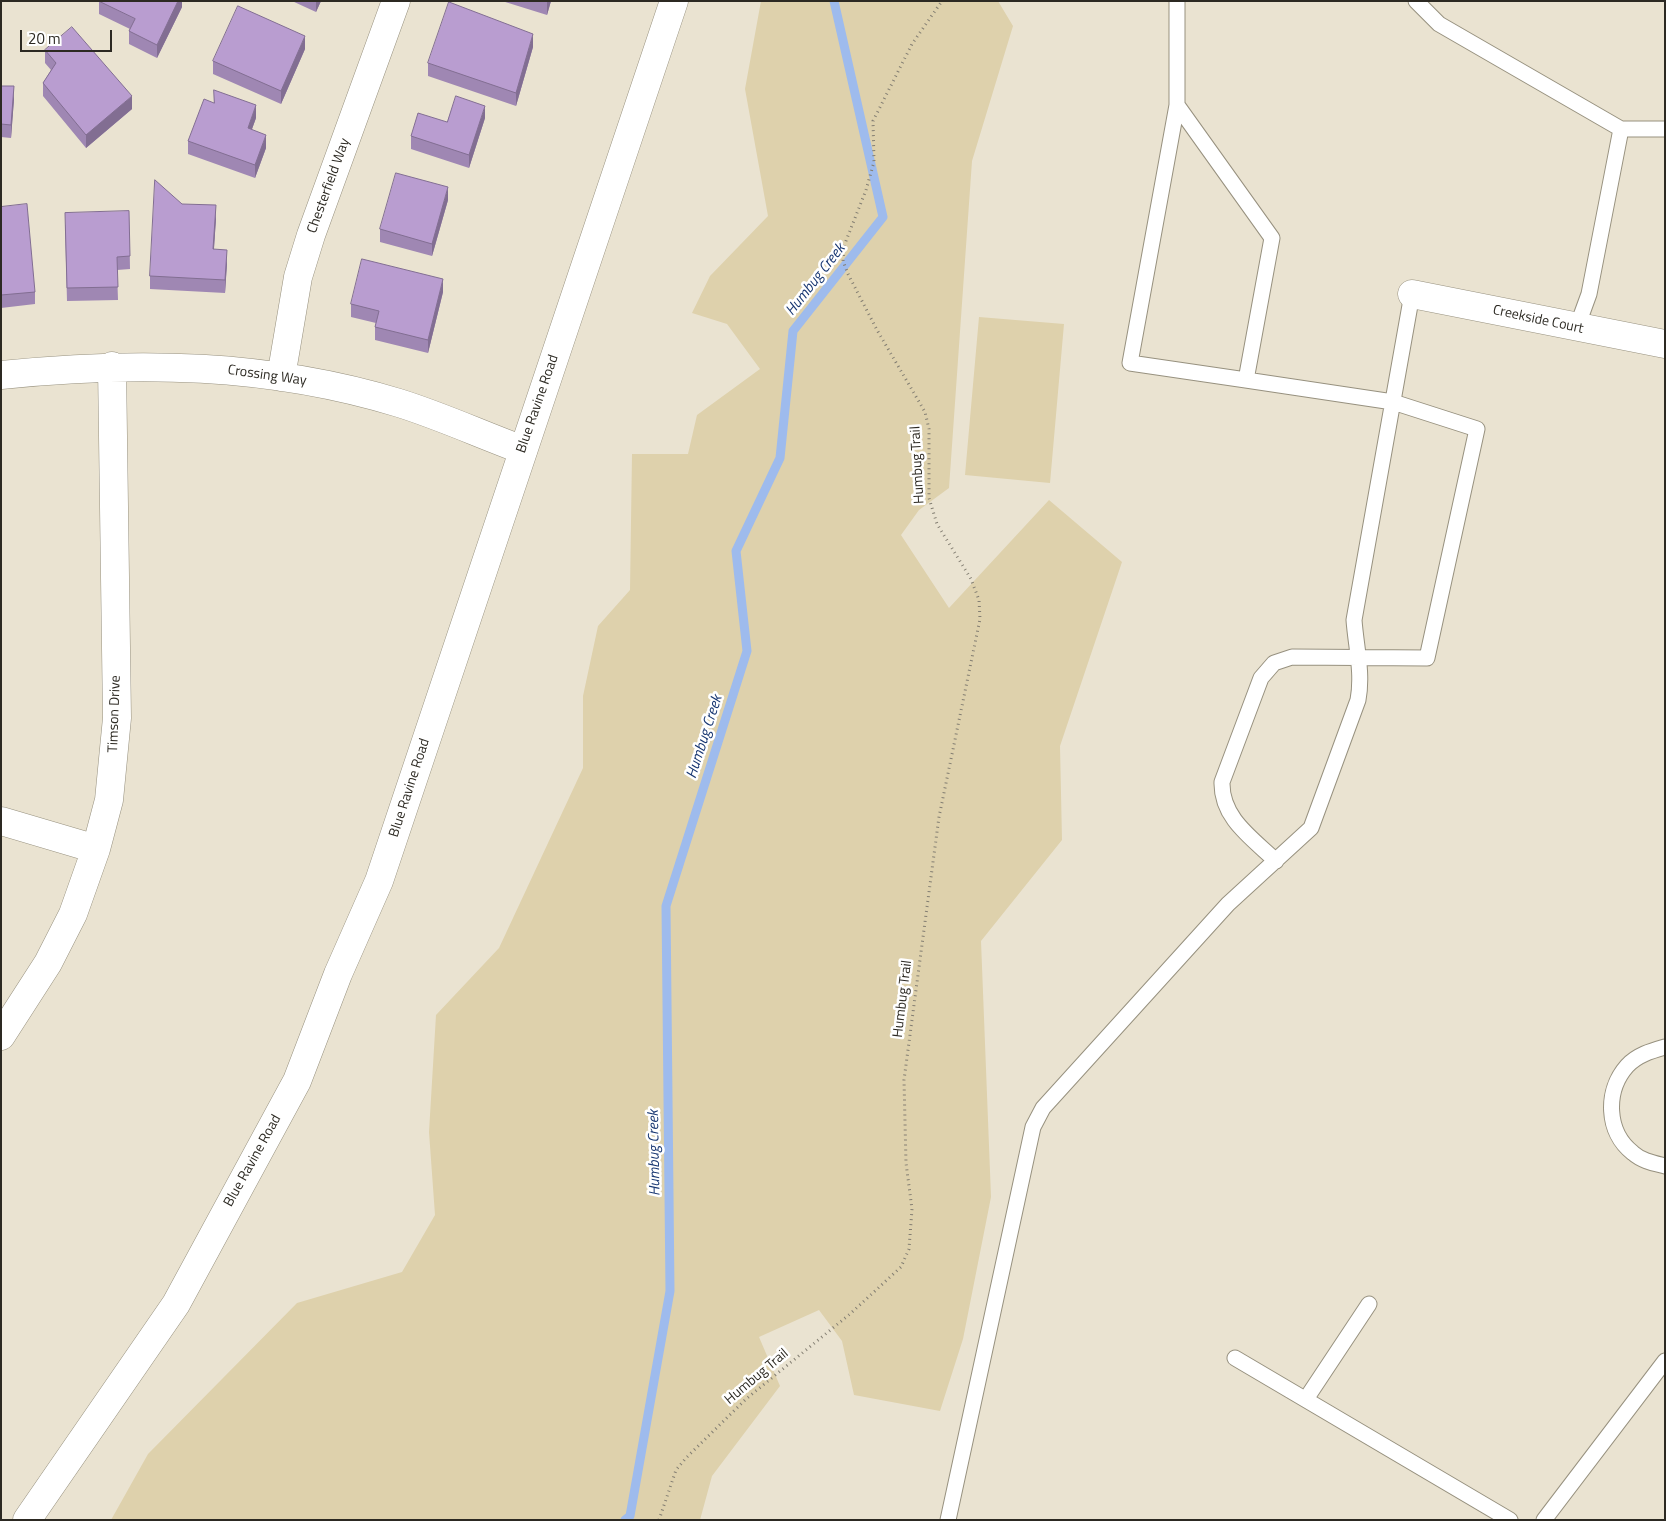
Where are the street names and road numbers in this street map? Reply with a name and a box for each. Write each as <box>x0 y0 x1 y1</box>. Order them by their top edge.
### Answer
street label: Chesterfield Way <box>304 136 354 236</box>
street label: Creekside Court <box>1491 302 1585 338</box>
street label: Blue Ravine Road <box>513 353 563 455</box>
street label: Crossing Way <box>226 362 308 390</box>
street label: Humbug Trail <box>908 426 928 504</box>
street label: Timson Drive <box>105 675 125 753</box>
street label: Blue Ravine Road <box>386 737 434 839</box>
street label: Humbug Trail <box>890 959 916 1039</box>
street label: Blue Ravine Road <box>221 1112 285 1210</box>
street label: Humbug Trail <box>722 1346 792 1408</box>

